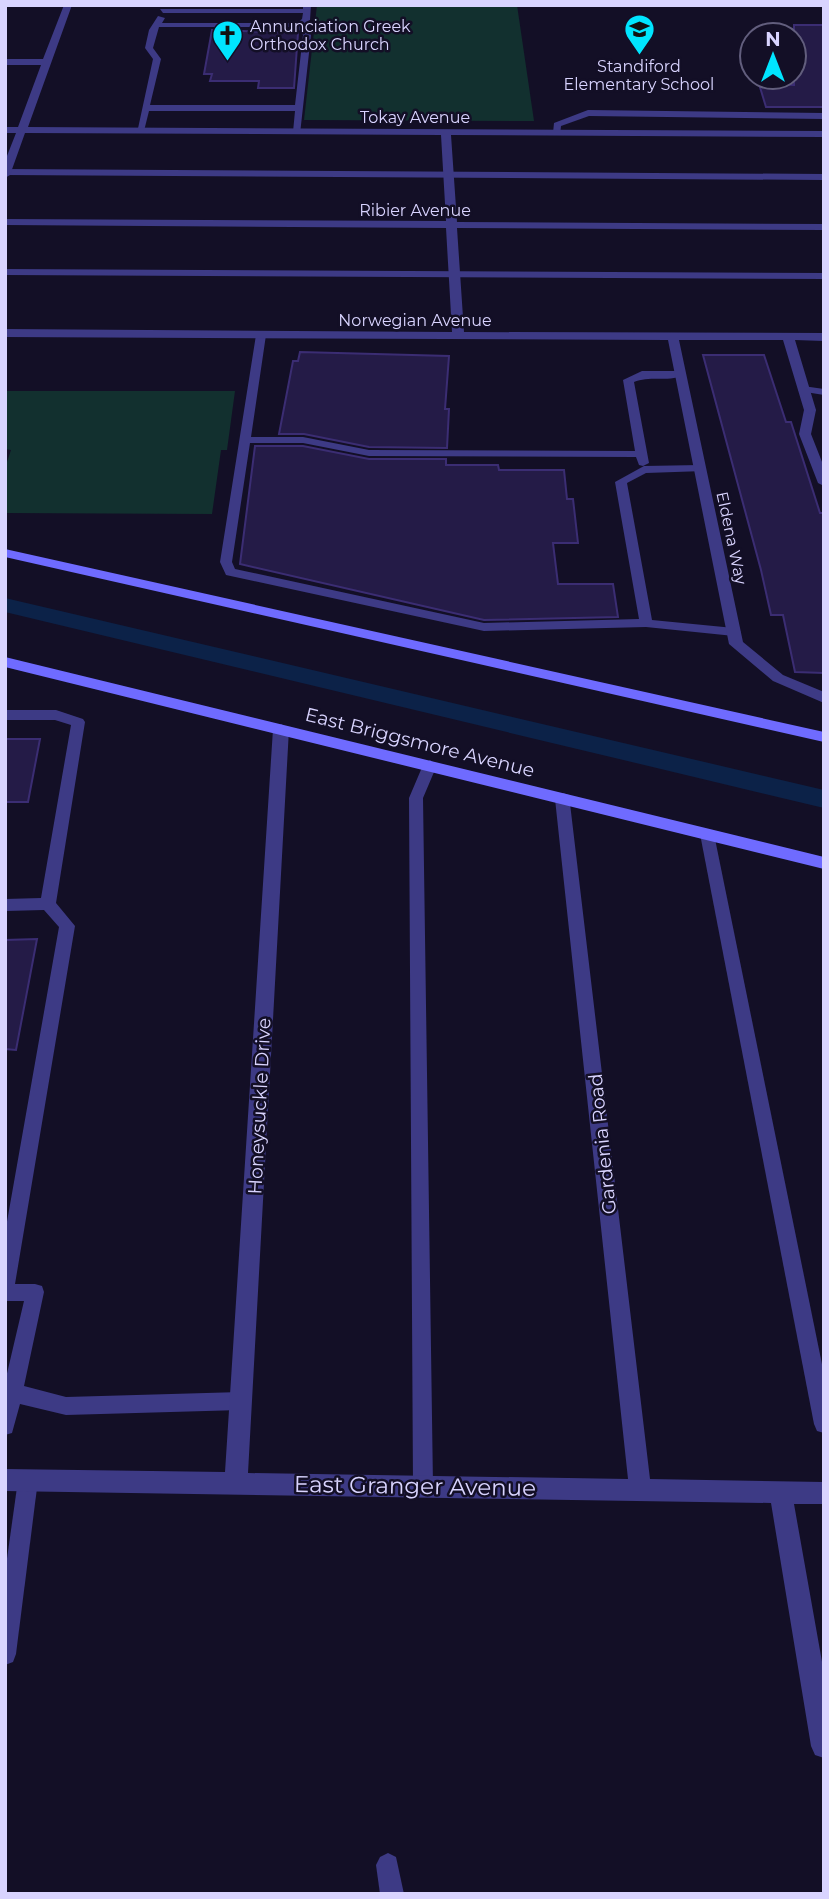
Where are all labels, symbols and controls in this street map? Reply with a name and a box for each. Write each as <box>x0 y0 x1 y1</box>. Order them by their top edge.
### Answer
school or university icon: Standiford Elementary School <box>622 12 656 56</box>
place label: Annunciation Greek Orthodox Church <box>250 17 411 54</box>
church icon: Annunciation Greek Orthodox Church <box>210 18 244 62</box>
north arrow <box>738 21 808 91</box>
text: N <box>765 28 781 51</box>
place label: Standiford Elementary School <box>564 57 714 94</box>
street label: Tokay Avenue <box>360 108 470 127</box>
street label: Ribier Avenue <box>359 201 471 220</box>
street label: Norwegian Avenue <box>338 311 492 330</box>
street label: Eldena Way <box>712 490 751 587</box>
street label: East Briggsmore Avenue <box>303 703 537 782</box>
street label: Honeysuckle Drive <box>243 1017 276 1195</box>
street label: Gardenia Road <box>584 1072 621 1215</box>
street label: East Granger Avenue <box>294 1470 536 1502</box>

